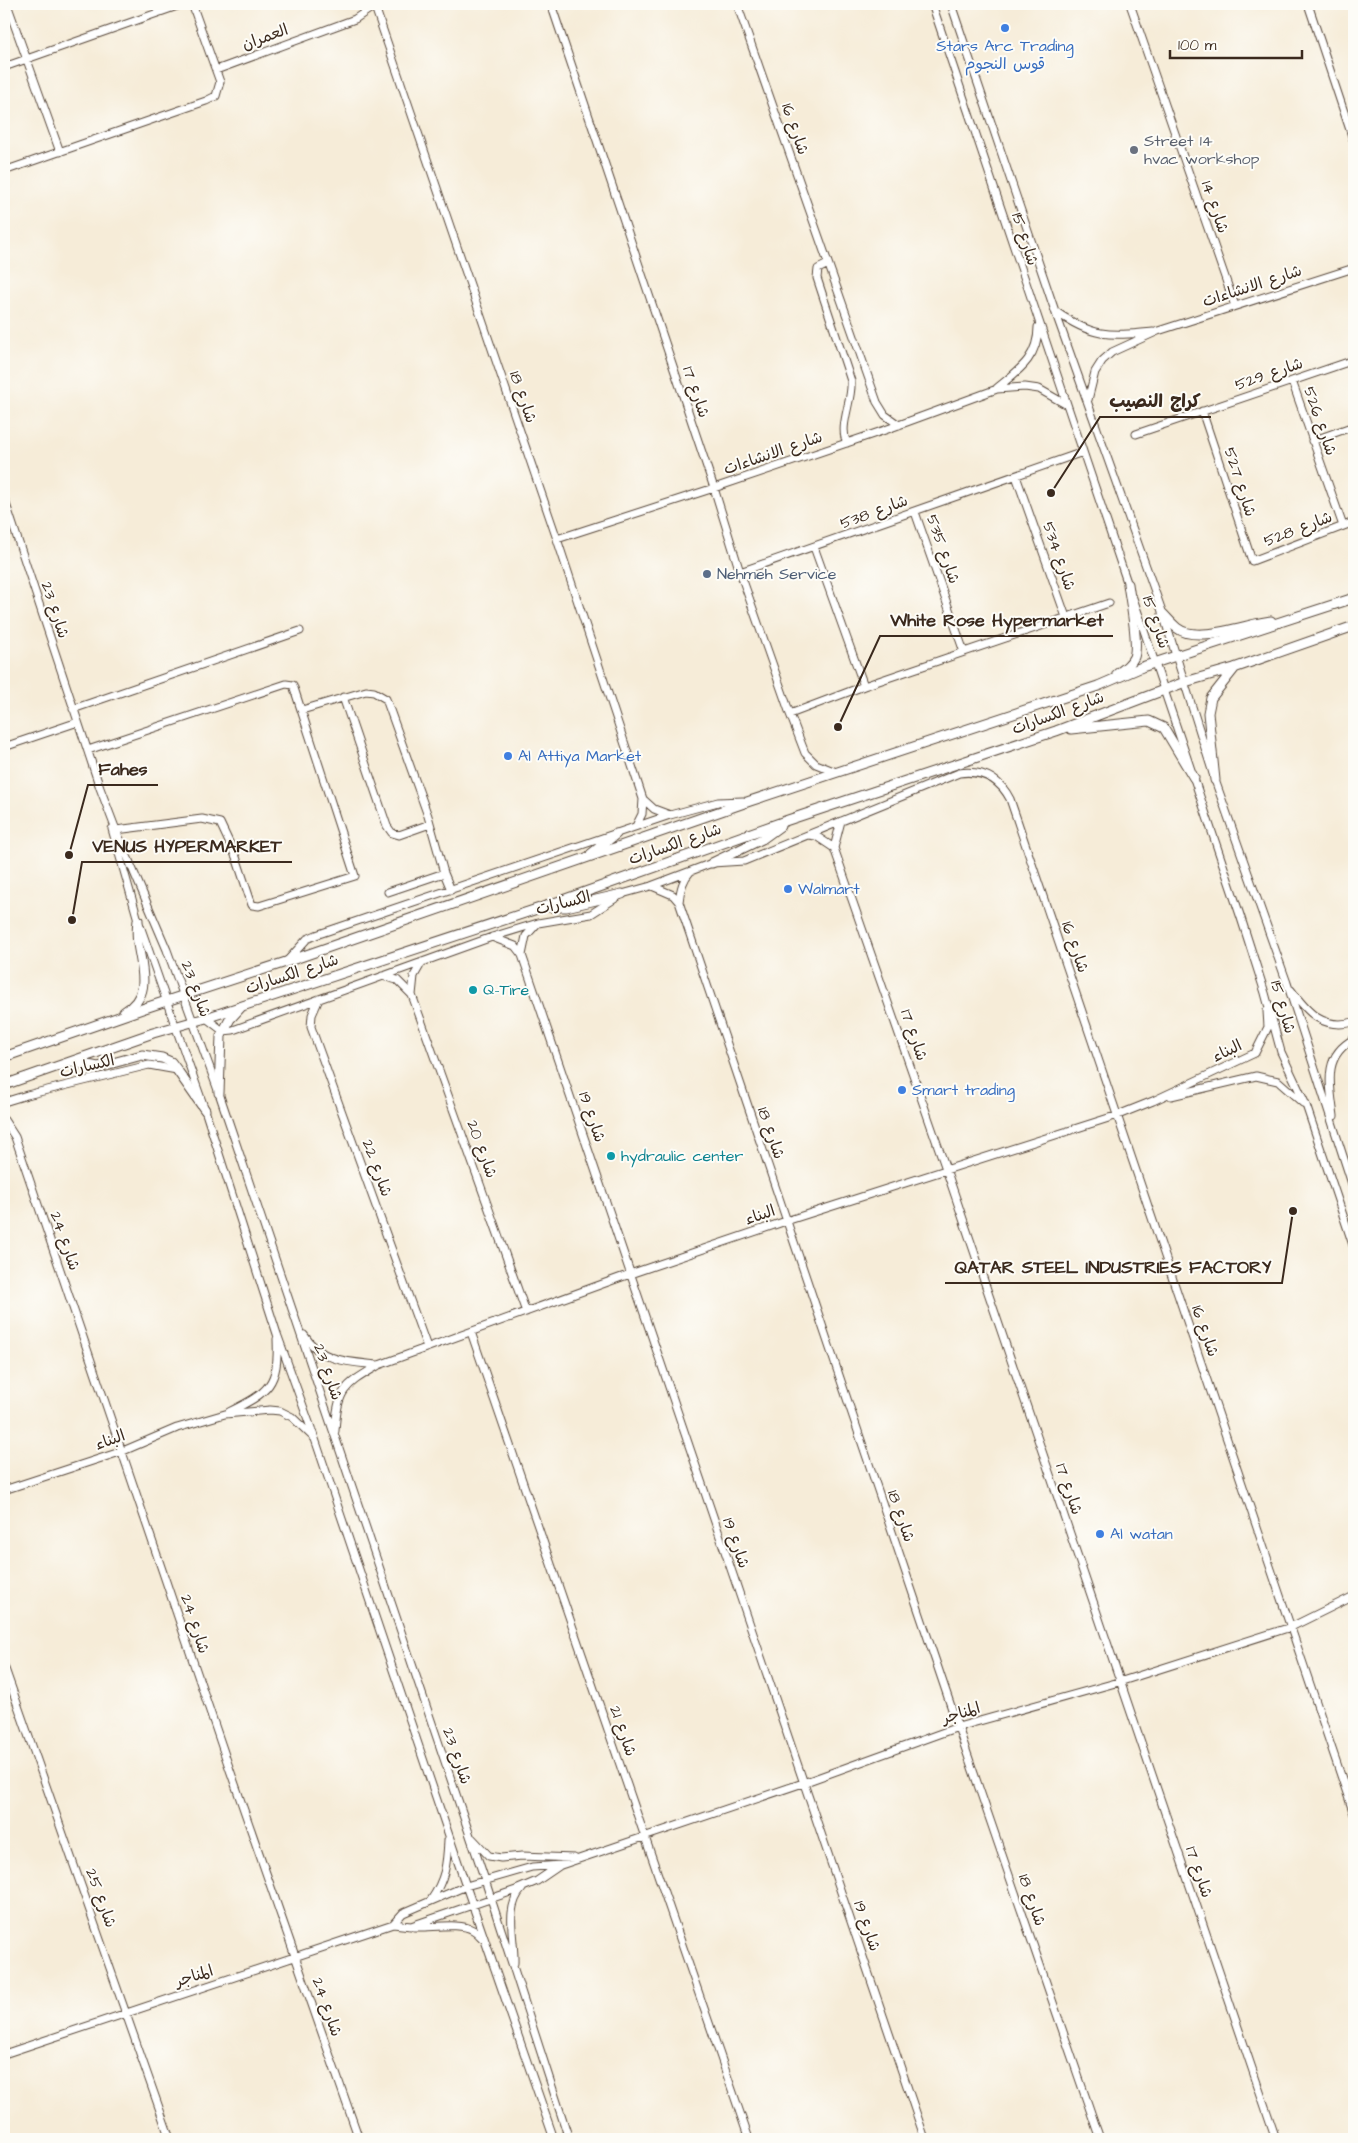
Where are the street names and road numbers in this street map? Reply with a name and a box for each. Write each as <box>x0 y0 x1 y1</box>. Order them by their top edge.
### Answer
street label: العمران <box>239 19 291 55</box>
street label: شارع 16 <box>776 100 814 158</box>
street label: شارع 14 <box>1196 178 1234 236</box>
street label: شارع 15 <box>1006 210 1044 268</box>
street label: شارع الانشاءات <box>1199 260 1305 312</box>
street label: شارع 529 <box>1232 352 1306 396</box>
street label: شارع 17 <box>677 363 715 421</box>
street label: شارع 18 <box>504 368 542 426</box>
street label: شارع 526 <box>1298 384 1342 458</box>
street label: شارع الانشاءات <box>721 426 825 480</box>
street label: شارع 527 <box>1219 445 1261 519</box>
street label: شارع 538 <box>837 490 911 534</box>
street label: شارع 528 <box>1261 506 1335 552</box>
street label: شارع 535 <box>921 511 965 587</box>
street label: شارع 534 <box>1037 519 1081 593</box>
street label: شارع 23 <box>36 579 74 641</box>
street label: شارع 15 <box>1137 593 1175 651</box>
street label: شارع الكسارات <box>1009 686 1107 740</box>
street label: شارع الكسارات <box>626 818 724 870</box>
street label: الكسارات <box>533 886 593 920</box>
street label: شارع 16 <box>1056 918 1094 976</box>
street label: شارع الكسارات <box>243 949 341 999</box>
street label: شارع 23 <box>176 958 216 1020</box>
street label: شارع 15 <box>1265 978 1301 1036</box>
street label: شارع 17 <box>895 1006 933 1064</box>
street label: البناء <box>1208 1034 1246 1068</box>
street label: الكسارات <box>57 1049 117 1083</box>
street label: شارع 19 <box>573 1089 611 1145</box>
street label: شارع 18 <box>752 1104 790 1162</box>
street label: شارع 20 <box>461 1117 503 1181</box>
street label: شارع 22 <box>357 1136 397 1200</box>
street label: البناء <box>742 1200 778 1230</box>
street label: شارع 24 <box>45 1209 85 1273</box>
street label: شارع 16 <box>1186 1302 1224 1360</box>
street label: شارع 23 <box>308 1341 348 1403</box>
street label: البناء <box>92 1424 128 1456</box>
street label: شارع 17 <box>1050 1460 1088 1518</box>
street label: شارع 18 <box>882 1487 920 1545</box>
street label: شارع 19 <box>717 1515 755 1571</box>
street label: شارع 24 <box>175 1592 215 1656</box>
street label: المناجر <box>937 1697 983 1730</box>
street label: شارع 21 <box>604 1703 642 1759</box>
street label: شارع 23 <box>437 1725 477 1787</box>
street label: شارع 17 <box>1180 1843 1218 1901</box>
street label: شارع 25 <box>80 1865 122 1931</box>
street label: شارع 18 <box>1013 1871 1051 1929</box>
street label: شارع 19 <box>848 1898 886 1954</box>
street label: المناجر <box>170 1959 216 1993</box>
street label: شارع 24 <box>307 1975 347 2039</box>

